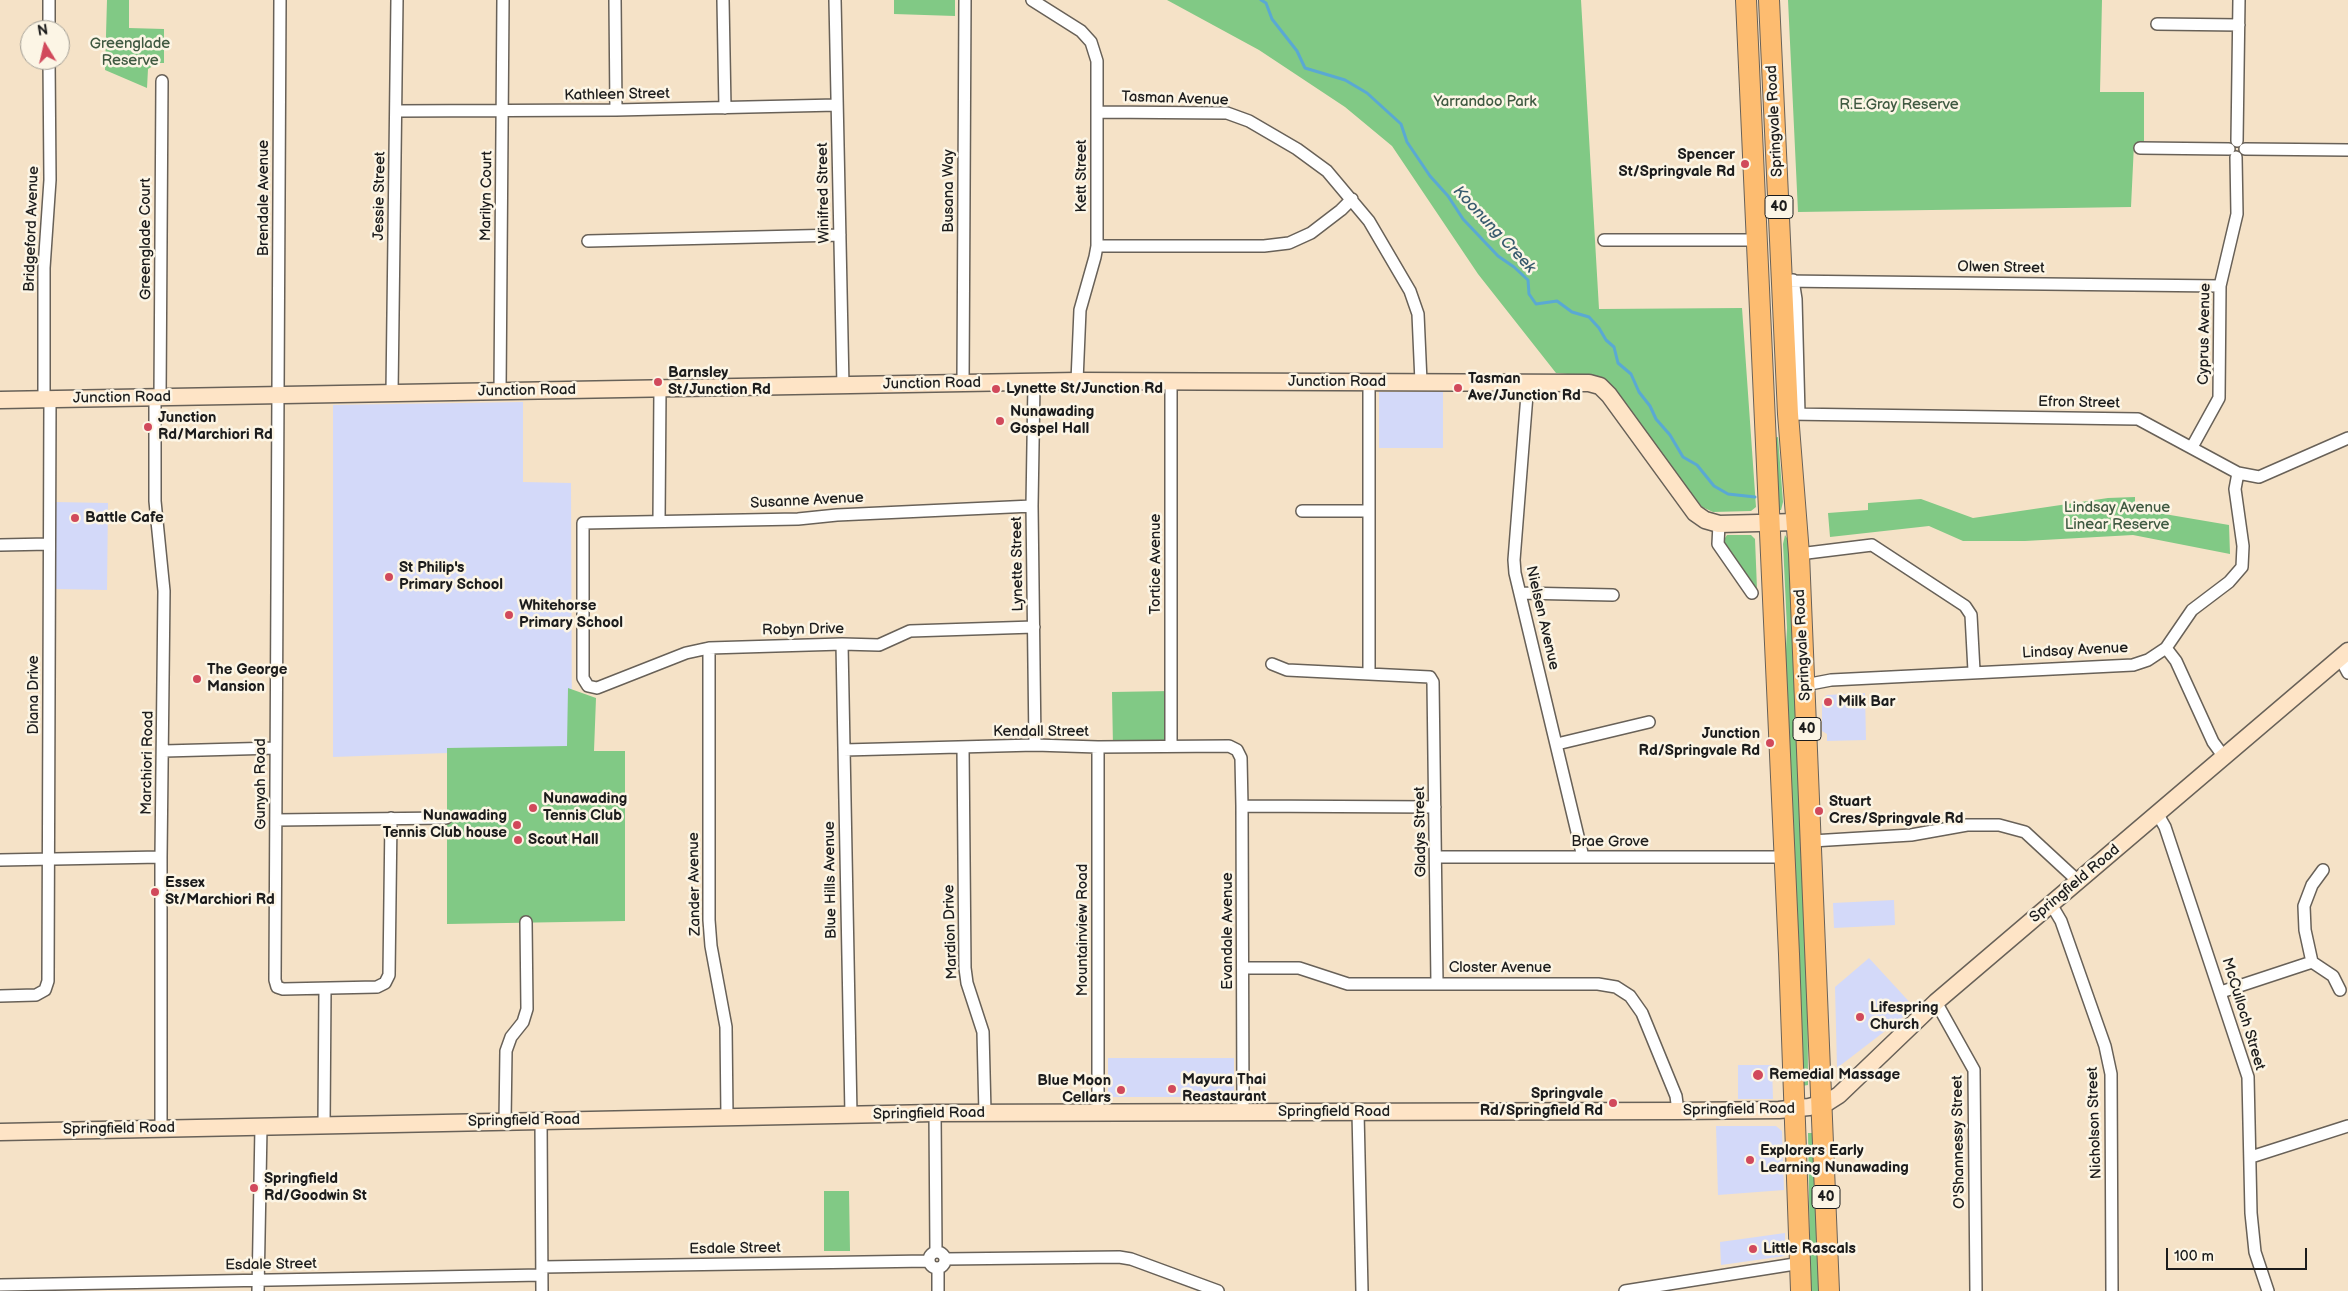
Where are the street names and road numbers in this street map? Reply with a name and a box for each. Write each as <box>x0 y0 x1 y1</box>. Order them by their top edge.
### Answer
street label: Springvale Road <box>1763 65 1787 177</box>
street label: Kathleen Street <box>564 85 670 105</box>
street label: Tasman Avenue <box>1121 88 1229 110</box>
street label: Brendale Avenue <box>255 140 273 256</box>
street label: Kett Street <box>1073 140 1091 212</box>
street label: Winifred Street <box>814 142 834 244</box>
street label: Busana Way <box>940 149 958 233</box>
street label: Jessie Street <box>370 151 390 241</box>
street label: Marilyn Court <box>477 151 497 241</box>
street label: Bridgeford Avenue <box>21 166 43 292</box>
street label: Greenglade Court <box>137 178 155 300</box>
road number: 40 <box>1765 196 1793 218</box>
street label: Olwen Street <box>1957 258 2045 278</box>
street label: Cyprus Avenue <box>2195 283 2215 385</box>
street label: Junction Road <box>1288 373 1386 391</box>
street label: Junction Road <box>883 374 981 394</box>
street label: Junction Road <box>478 381 576 401</box>
street label: Junction Road <box>73 388 171 408</box>
street label: Efron Street <box>2038 393 2120 413</box>
street label: Susanne Avenue <box>750 489 864 513</box>
street label: Tortice Avenue <box>1147 514 1165 614</box>
street label: Lynette Street <box>1008 516 1028 612</box>
street label: Nielsen Avenue <box>1521 564 1563 672</box>
street label: Springvale Road <box>1791 589 1815 701</box>
street label: Robyn Drive <box>762 620 844 640</box>
street label: Lindsay Avenue <box>2021 639 2129 663</box>
street label: Diana Drive <box>25 655 43 735</box>
street label: Marchiori Road <box>138 711 158 815</box>
road number: 40 <box>1793 718 1821 741</box>
street label: Kendall Street <box>993 723 1089 741</box>
street label: Gunyah Road <box>252 738 270 830</box>
street label: Gladys Street <box>1411 786 1431 878</box>
street label: Blue Hills Avenue <box>821 821 841 939</box>
street label: Zander Avenue <box>685 832 705 936</box>
street label: Brae Grove <box>1571 833 1649 851</box>
street label: Springfield Road <box>2026 841 2124 927</box>
street label: Mountainview Road <box>1074 864 1092 996</box>
street label: Evandale Avenue <box>1219 872 1237 990</box>
street label: Mardion Drive <box>940 884 962 980</box>
street label: McCulloch Street <box>2217 956 2269 1072</box>
street label: Closter Avenue <box>1449 959 1551 977</box>
street label: Nicholson Street <box>2084 1066 2106 1180</box>
street label: O'Shannessy Street <box>1949 1075 1969 1209</box>
street label: Springfield Road <box>1683 1100 1795 1120</box>
street label: Springfield Road <box>1278 1103 1390 1121</box>
street label: Springfield Road <box>873 1104 985 1124</box>
street label: Springfield Road <box>468 1111 580 1131</box>
street label: Springfield Road <box>63 1119 175 1139</box>
road number: 40 <box>1812 1186 1840 1208</box>
street label: Esdale Street <box>689 1239 781 1259</box>
street label: Esdale Street <box>225 1255 317 1275</box>

